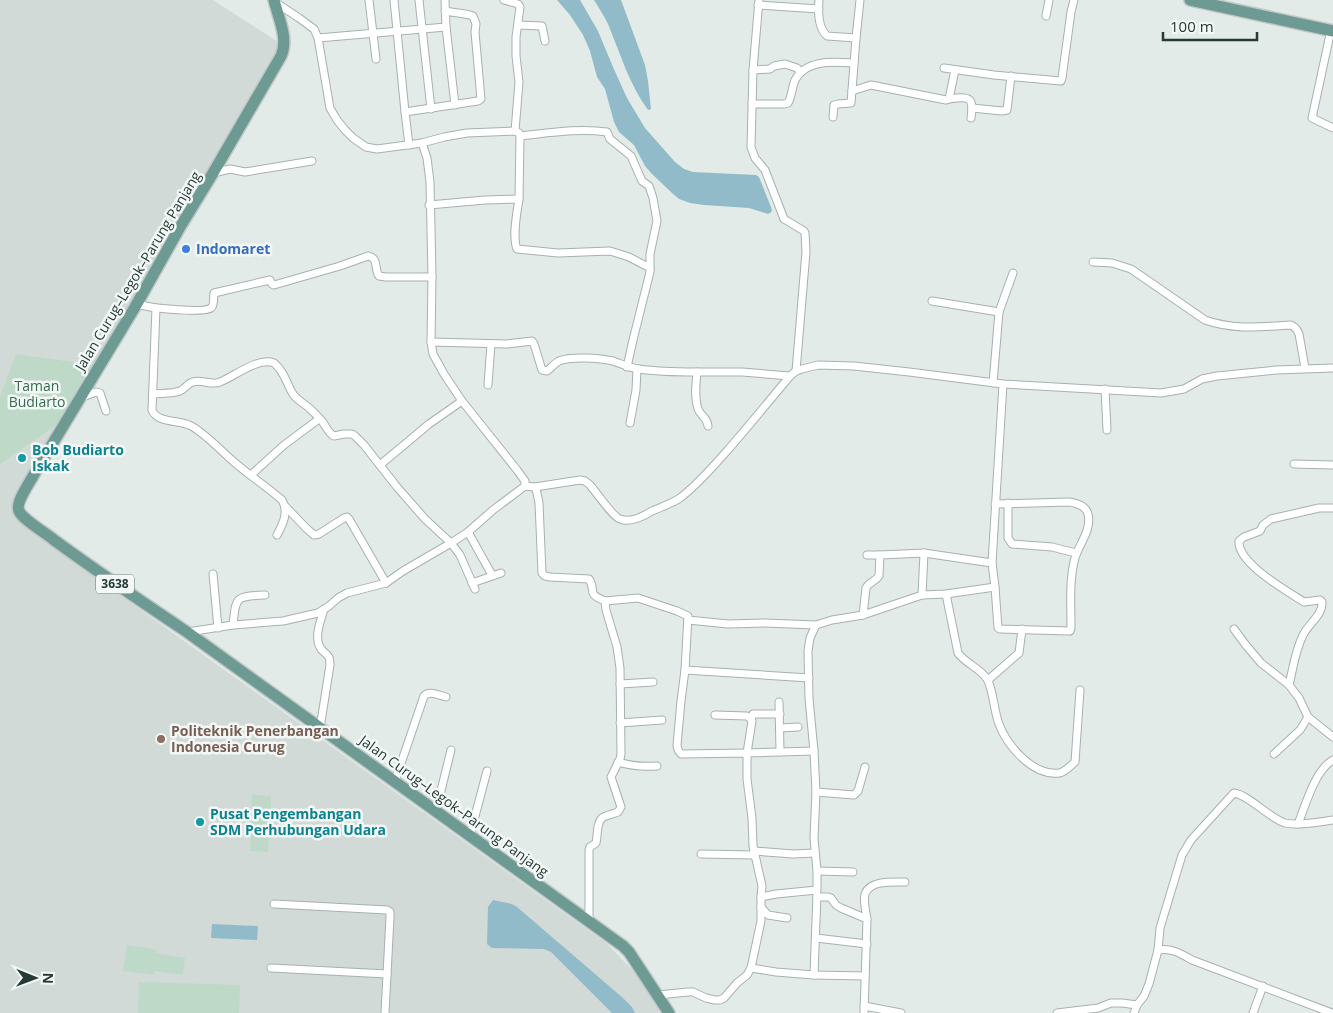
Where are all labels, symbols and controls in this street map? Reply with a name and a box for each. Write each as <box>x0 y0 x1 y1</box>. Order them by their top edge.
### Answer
scale bar <box>1163 10 1257 42</box>
text: 100 m <box>1170 16 1214 36</box>
street label: Jalan Curug–Legok–Parung Panjang <box>69 167 205 376</box>
place label: Indomaret <box>196 239 270 258</box>
marker: Indomaret <box>180 243 192 255</box>
park label: Taman Budiarto <box>9 376 65 411</box>
place label: Bob Budiarto Iskak <box>32 440 124 475</box>
marker: Bob Budiarto Iskak <box>16 452 28 464</box>
road number: 3638 <box>96 574 134 594</box>
place label: Politeknik Penerbangan Indonesia Curug <box>171 721 339 756</box>
street label: Jalan Curug–Legok–Parung Panjang <box>354 729 553 881</box>
marker: Politeknik Penerbangan Indonesia Curug <box>155 733 167 745</box>
place label: Pusat Pengembangan SDM Perhubungan Udara <box>210 804 386 839</box>
marker: Pusat Pengembangan SDM Perhubungan Udara <box>194 816 206 828</box>
north arrow <box>10 953 60 1003</box>
text: N <box>39 972 58 984</box>

